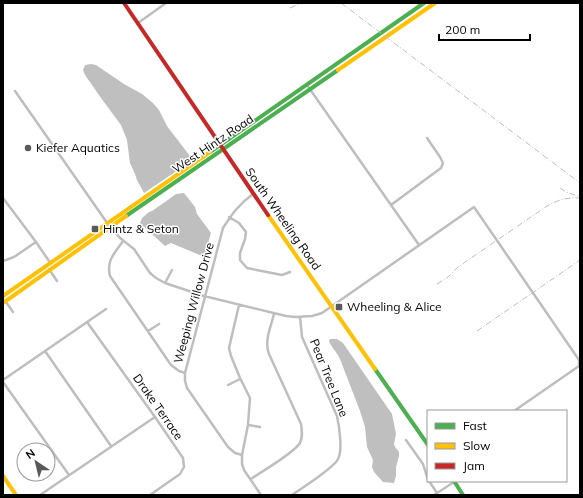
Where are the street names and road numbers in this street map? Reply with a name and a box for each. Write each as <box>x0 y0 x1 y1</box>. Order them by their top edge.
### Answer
street label: West Hintz Road <box>169 111 256 176</box>
street label: South Wheeling Road <box>242 165 324 273</box>
street label: Weeping Willow Drive <box>170 241 217 365</box>
street label: Pear Tree Lane <box>307 337 352 419</box>
street label: Drake Terrace <box>130 371 187 443</box>

